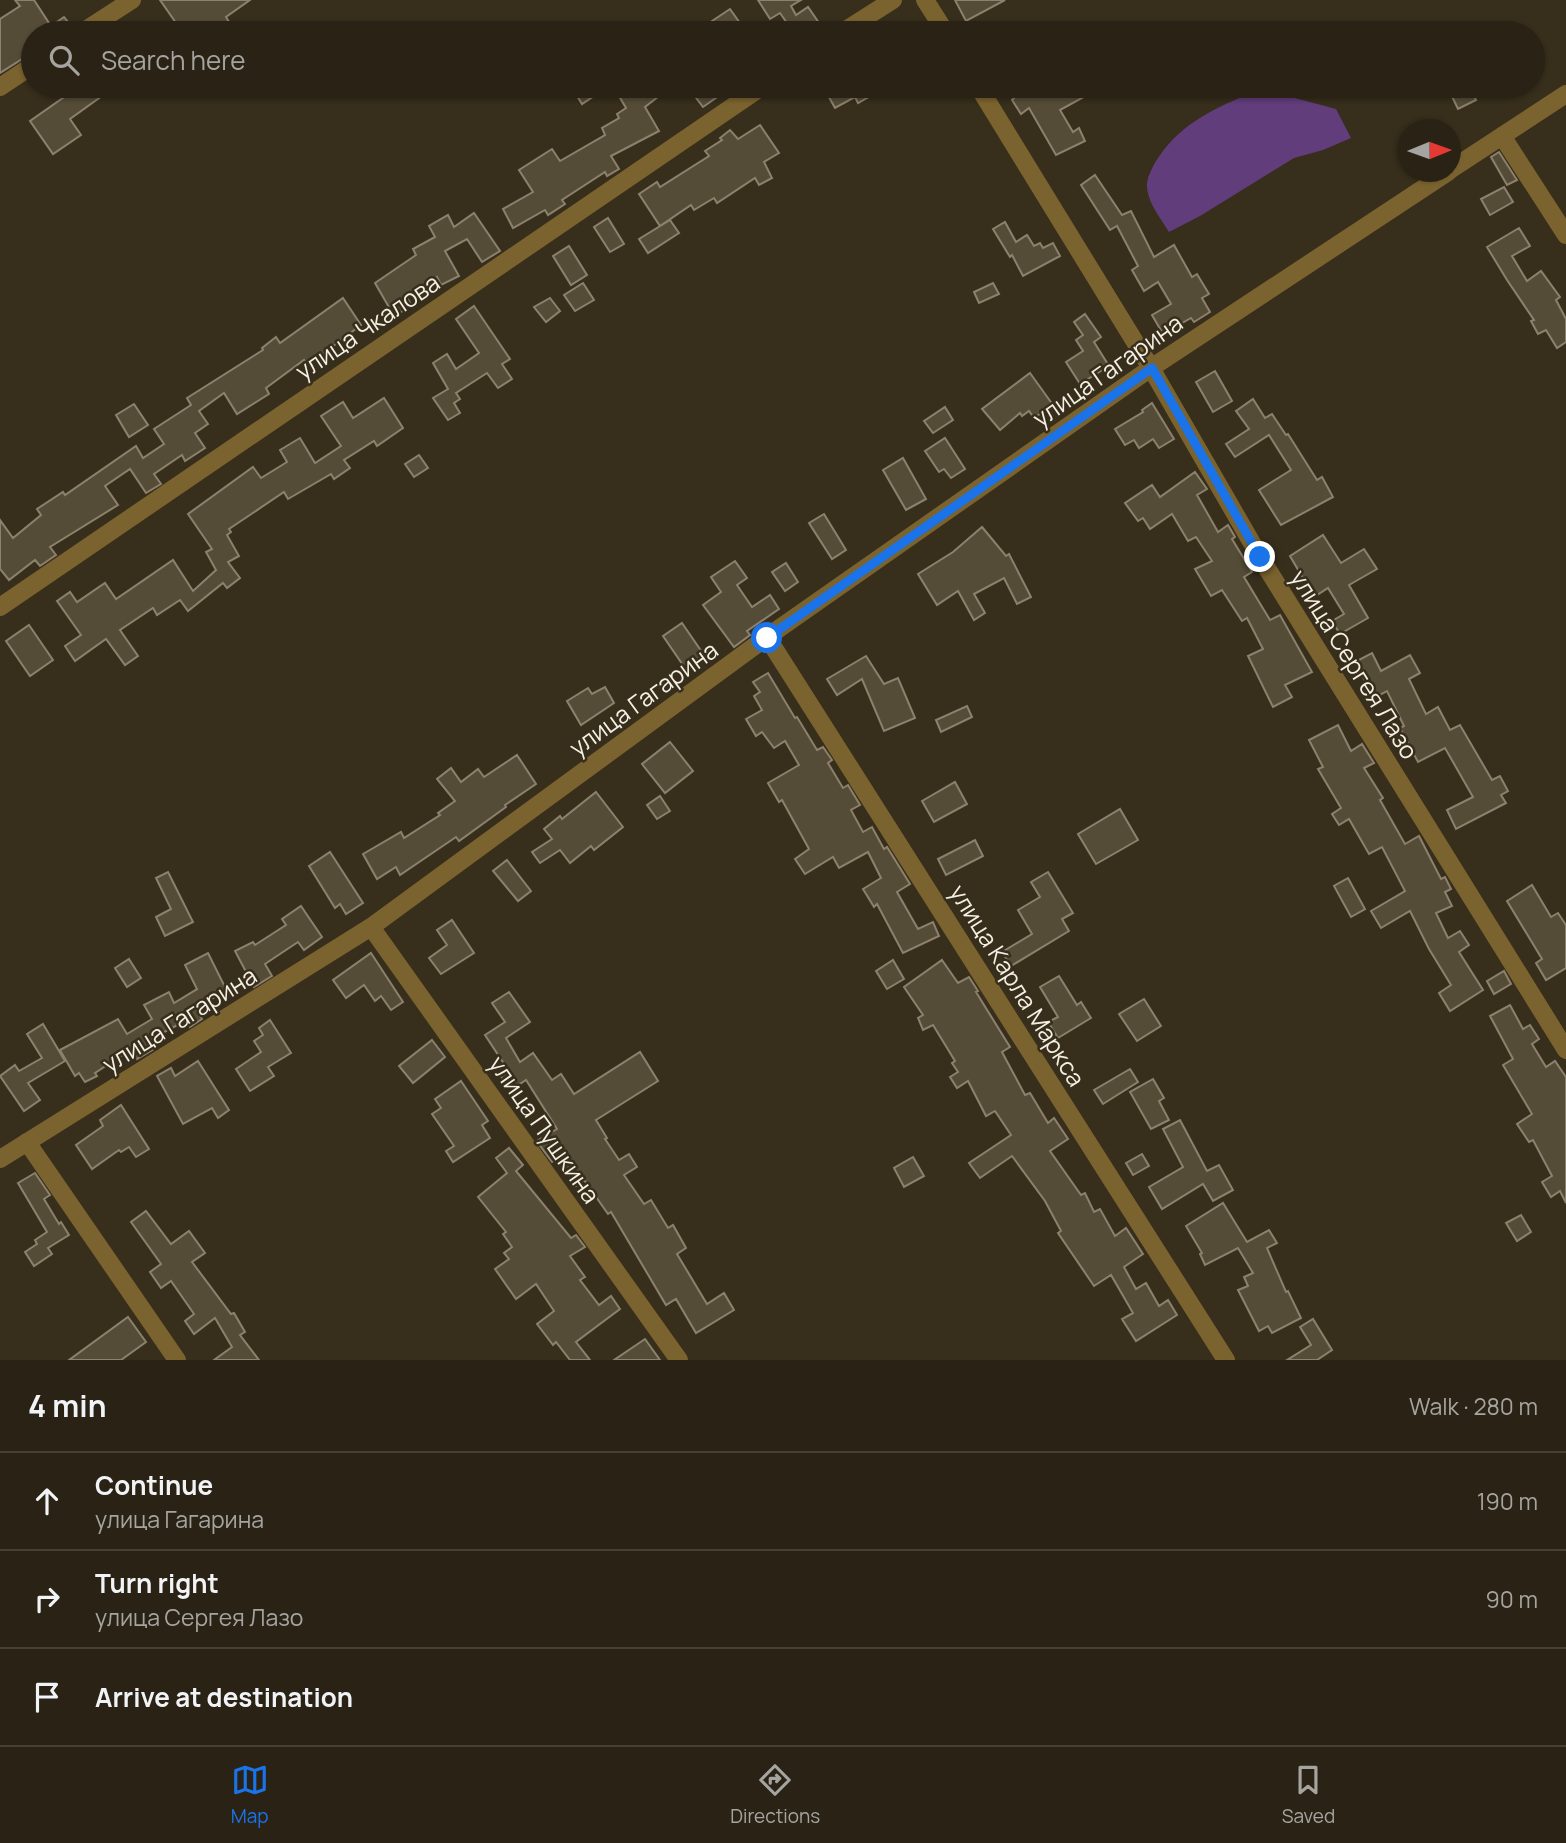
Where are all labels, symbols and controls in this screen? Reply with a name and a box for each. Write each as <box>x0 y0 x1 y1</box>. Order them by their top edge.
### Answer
search box <box>21 21 1545 98</box>
icon: search <box>45 41 83 79</box>
text: Search here <box>101 42 246 78</box>
north arrow <box>1398 119 1461 182</box>
street label: улица Чкалова <box>288 265 446 387</box>
street label: улица Гагарина <box>1025 306 1189 434</box>
route end <box>1244 541 1275 572</box>
street label: улица Сергея Лазо <box>1283 563 1427 765</box>
route start <box>751 622 782 653</box>
street label: улица Гагарина <box>562 633 724 763</box>
street label: улица Карла Маркса <box>942 878 1094 1092</box>
street label: улица Гагарина <box>95 958 263 1080</box>
street label: улица Пушкина <box>482 1049 608 1209</box>
text: 4 min <box>28 1385 106 1426</box>
text: Walk · 280 m <box>1409 1390 1538 1422</box>
text: Continue <box>95 1467 213 1503</box>
icon: ahead <box>28 1482 66 1520</box>
text: 190 m <box>1477 1485 1538 1517</box>
text: улица Гагарина <box>95 1503 264 1535</box>
text: Turn right <box>95 1565 219 1601</box>
icon: right <box>28 1580 66 1618</box>
text: 90 m <box>1486 1583 1538 1615</box>
text: улица Сергея Лазо <box>95 1601 303 1633</box>
icon: arrive <box>28 1678 66 1716</box>
text: Arrive at destination <box>95 1679 353 1715</box>
tab: Map <box>231 1761 269 1829</box>
tab: Directions <box>730 1761 820 1829</box>
tab: Saved <box>1282 1761 1335 1829</box>

